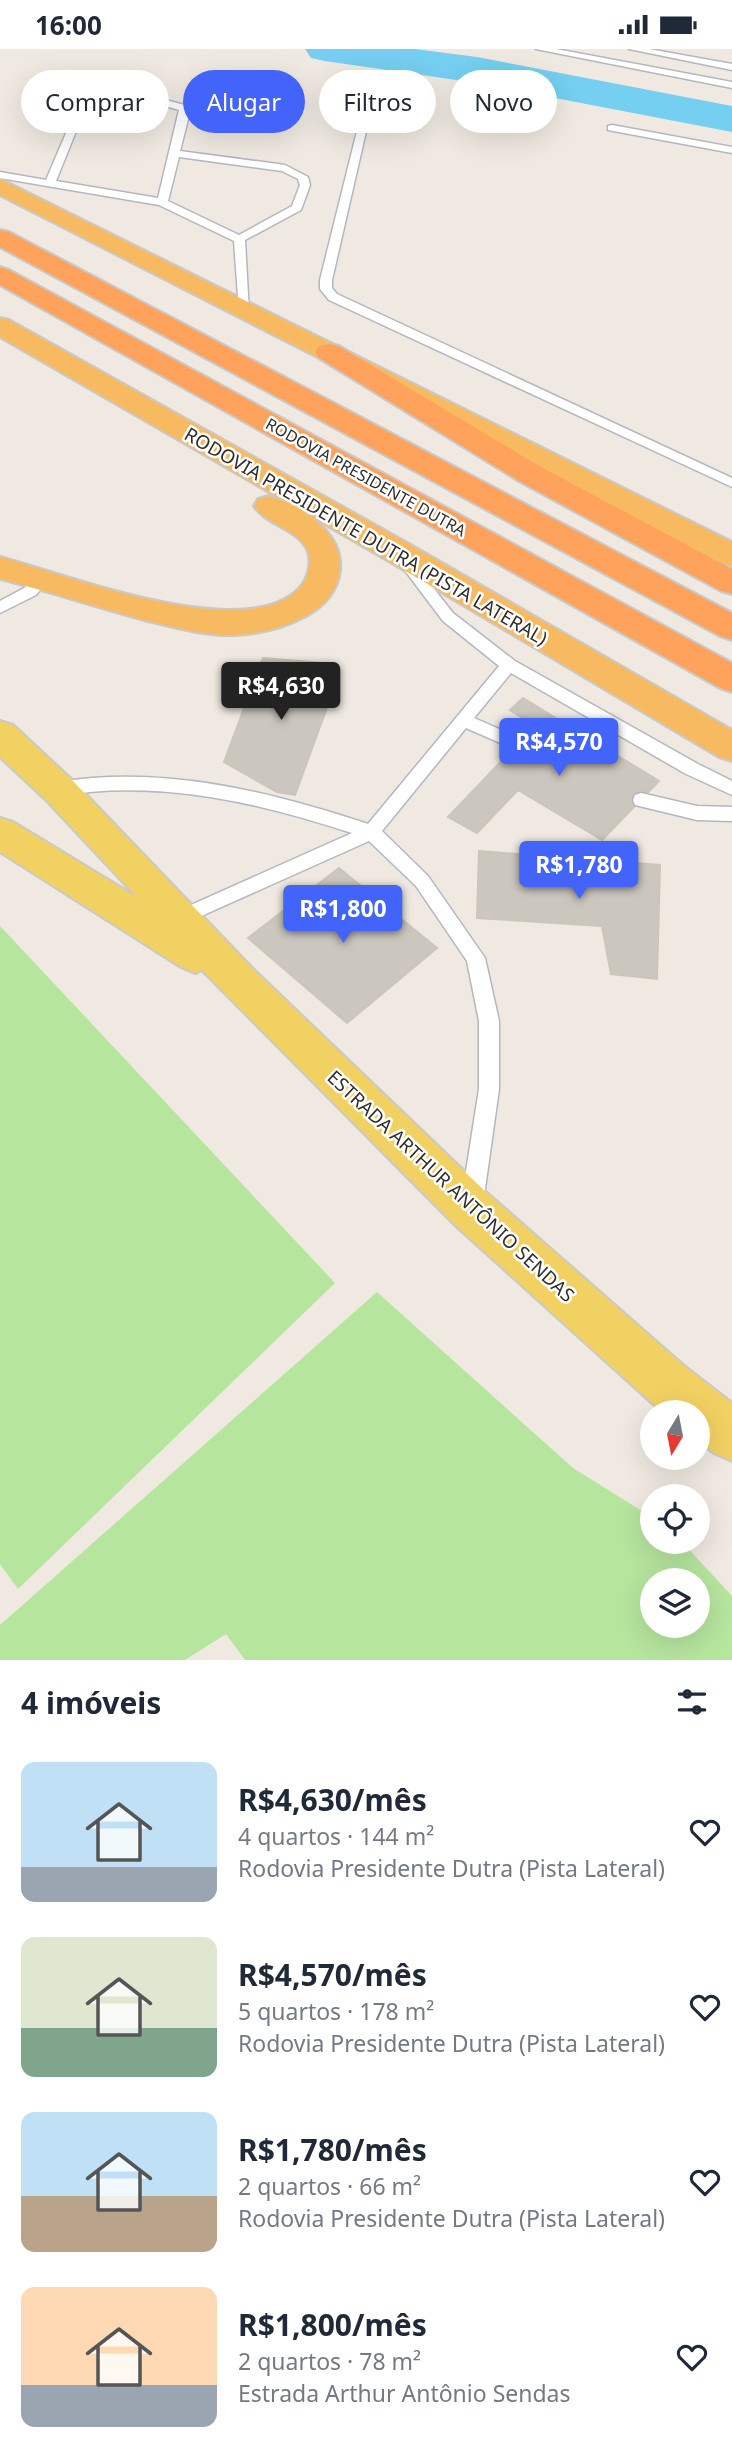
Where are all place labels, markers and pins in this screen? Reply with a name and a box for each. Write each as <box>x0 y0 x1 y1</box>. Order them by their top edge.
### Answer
pin: R$4,630 <box>216 663 346 722</box>
pin: R$4,570 <box>494 719 624 778</box>
pin: R$1,780 <box>514 841 644 901</box>
pin: R$1,800 <box>278 885 408 945</box>

